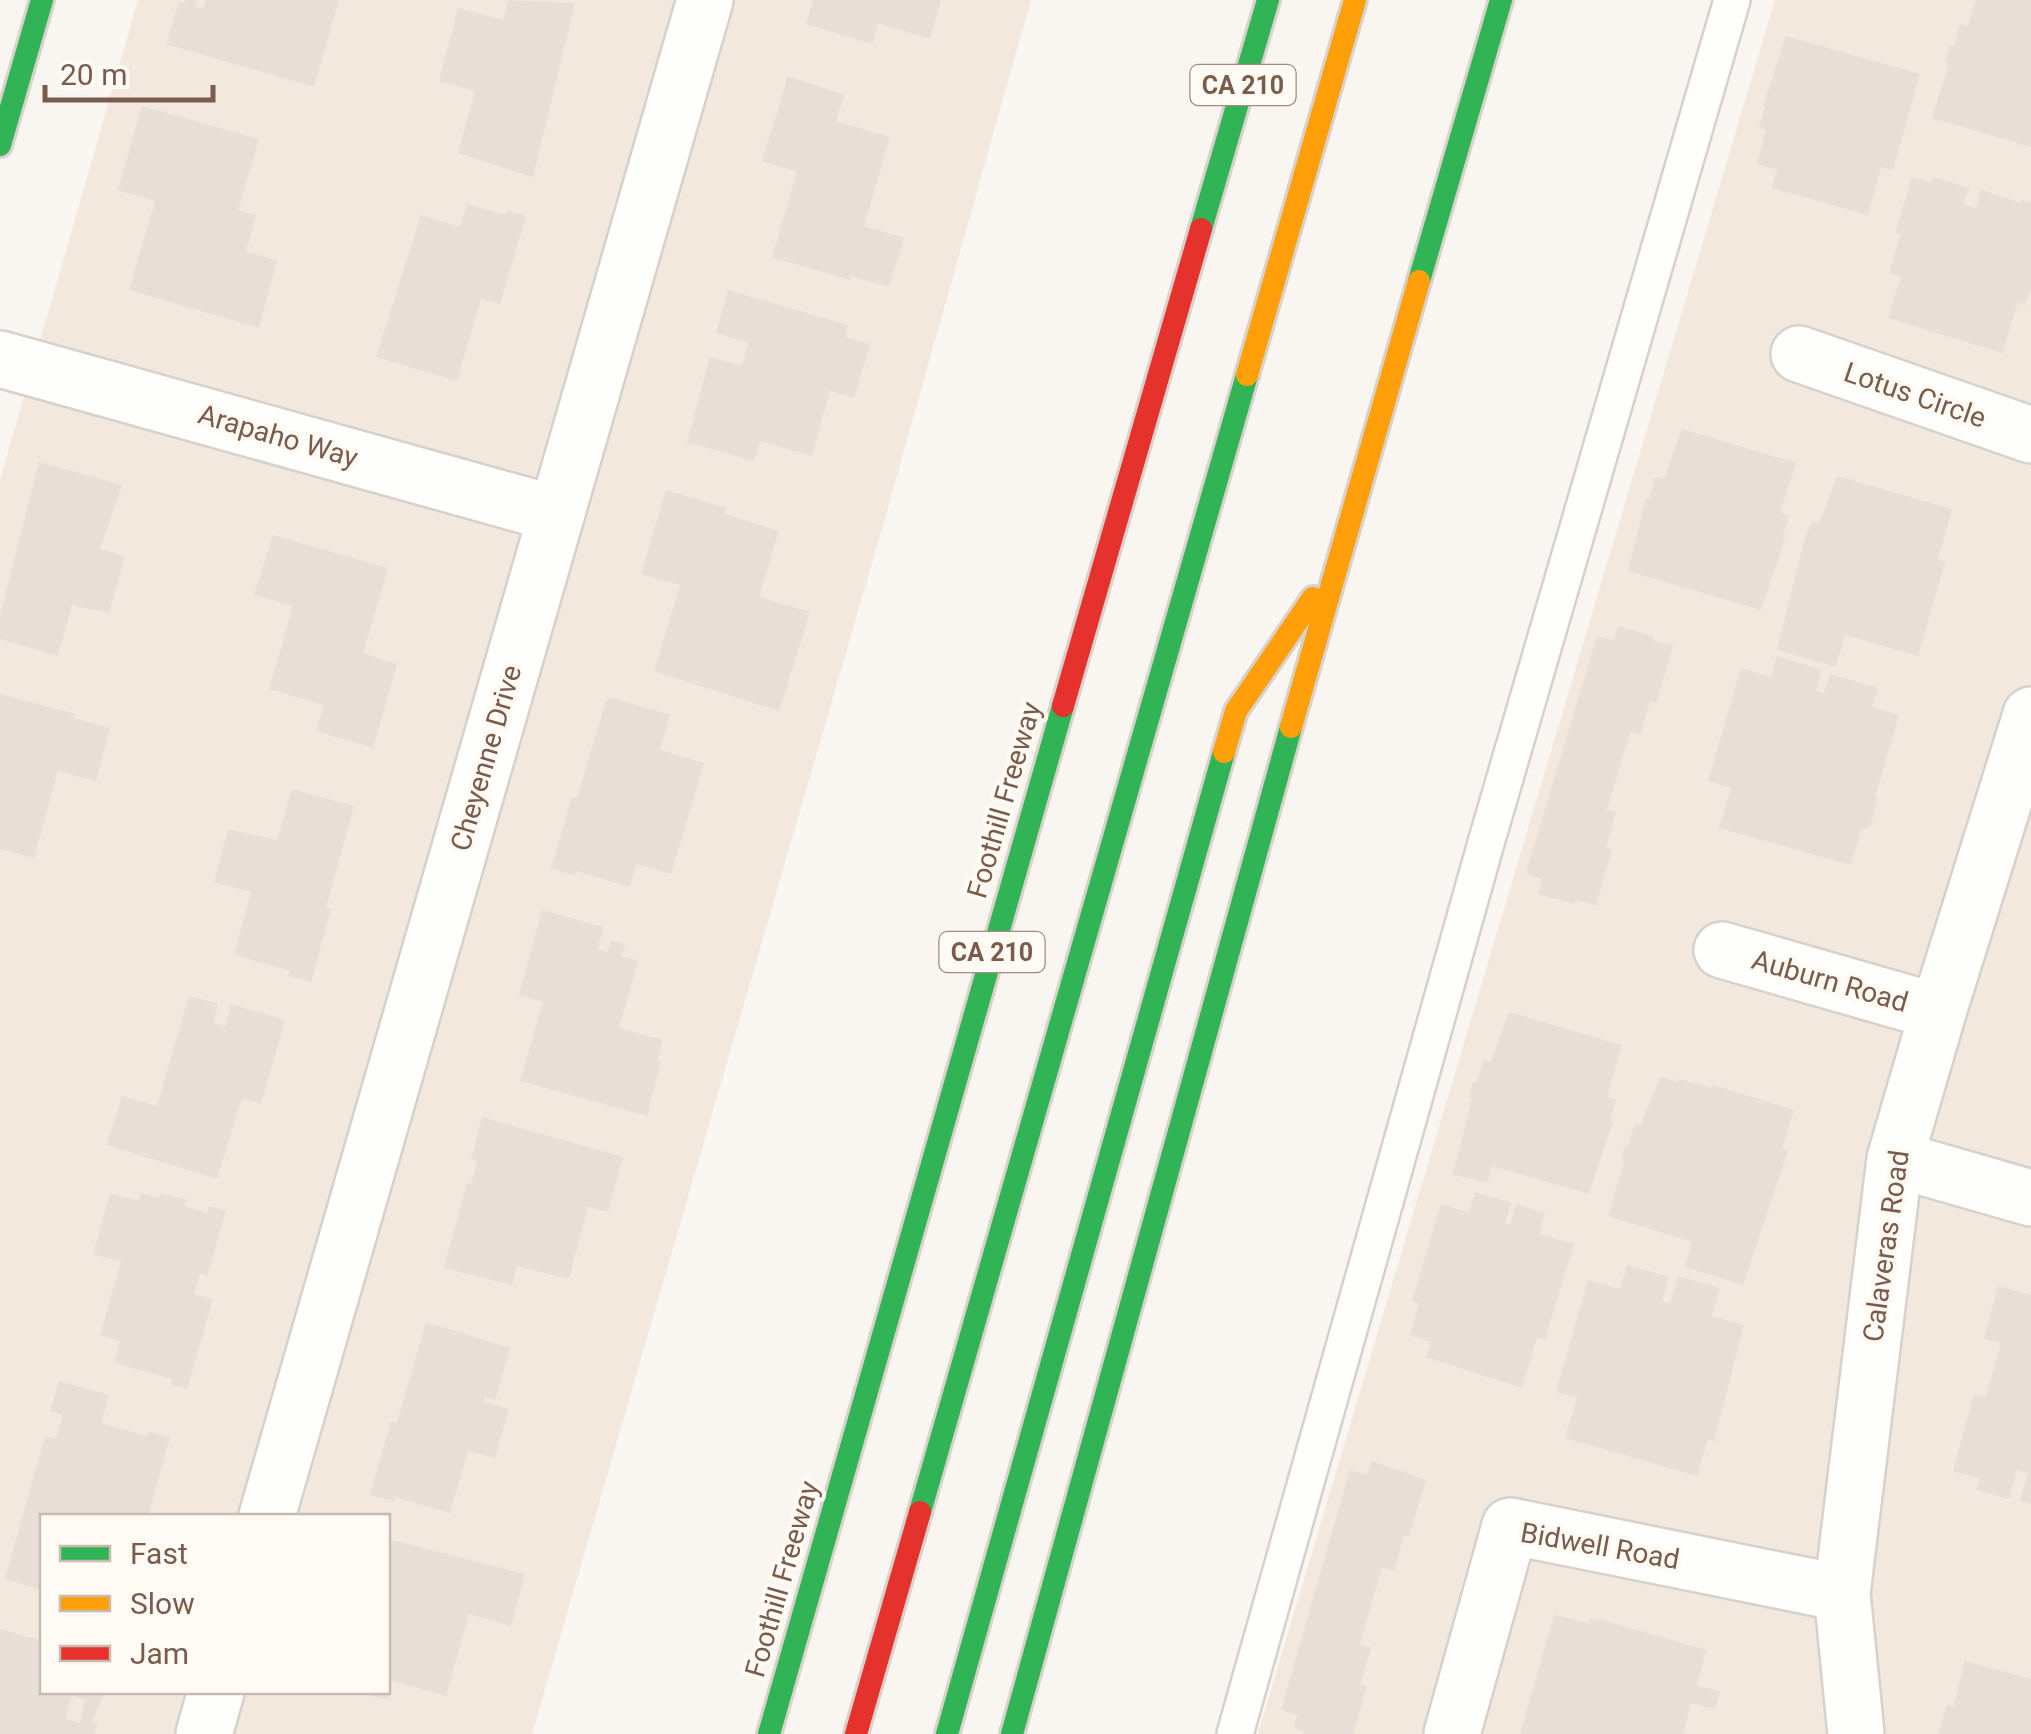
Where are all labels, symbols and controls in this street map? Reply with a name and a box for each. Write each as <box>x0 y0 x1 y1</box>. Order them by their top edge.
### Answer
scale bar <box>45 40 212 102</box>
text: 20 m <box>60 57 127 92</box>
road number: CA 210 <box>1190 65 1296 105</box>
street label: Lotus Circle <box>1840 355 1990 435</box>
street label: Arapaho Way <box>194 397 362 475</box>
street label: Cheyenne Drive <box>444 661 528 855</box>
street label: Foothill Freeway <box>960 698 1048 902</box>
road number: CA 210 <box>940 932 1044 972</box>
street label: Auburn Road <box>1748 943 1912 1019</box>
street label: Calaveras Road <box>1856 1148 1916 1344</box>
street label: Foothill Freeway <box>738 1477 826 1681</box>
legend <box>40 1514 390 1694</box>
street label: Bidwell Road <box>1518 1516 1682 1576</box>
text: Fast <box>130 1536 188 1571</box>
text: Slow <box>130 1586 195 1621</box>
text: Jam <box>130 1636 189 1671</box>

